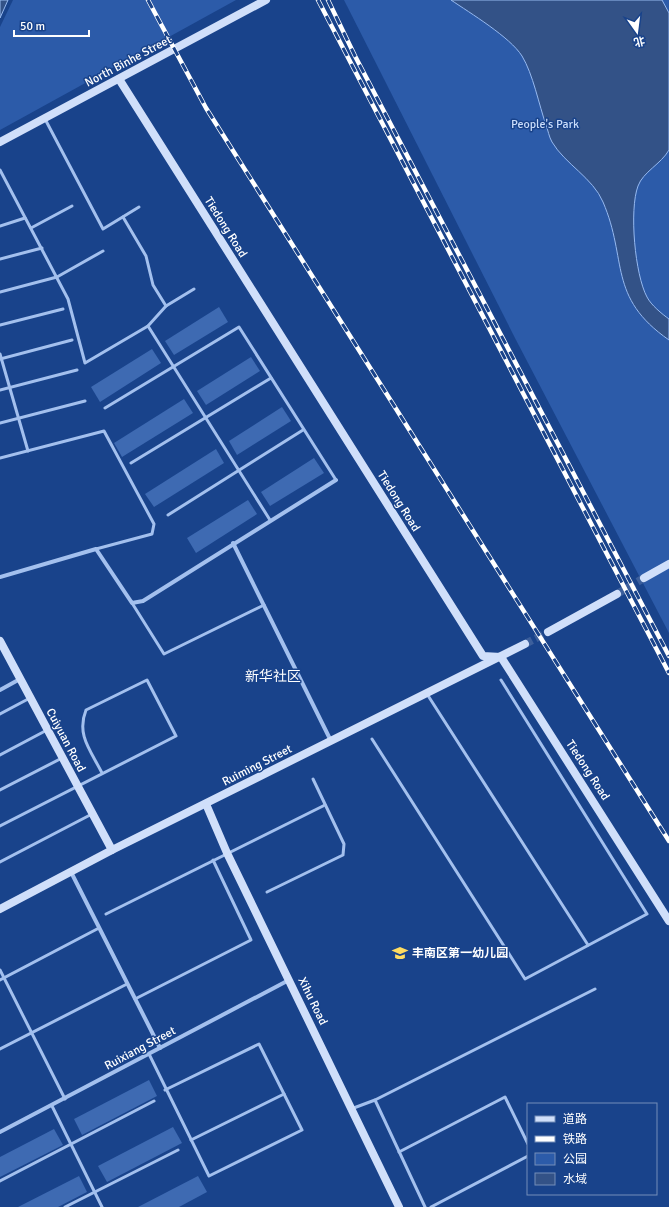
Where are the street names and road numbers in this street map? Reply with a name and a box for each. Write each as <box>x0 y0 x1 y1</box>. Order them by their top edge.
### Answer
street label: North Binhe Street <box>82 32 174 91</box>
street label: Tiedong Road <box>201 194 250 260</box>
street label: Tiedong Road <box>374 468 423 534</box>
street label: Cuiyuan Road <box>43 706 89 775</box>
street label: Tiedong Road <box>563 737 613 803</box>
street label: Ruiming Street <box>220 741 295 789</box>
street label: Xihu Road <box>294 975 331 1028</box>
street label: Ruixiang Street <box>102 1023 178 1073</box>

